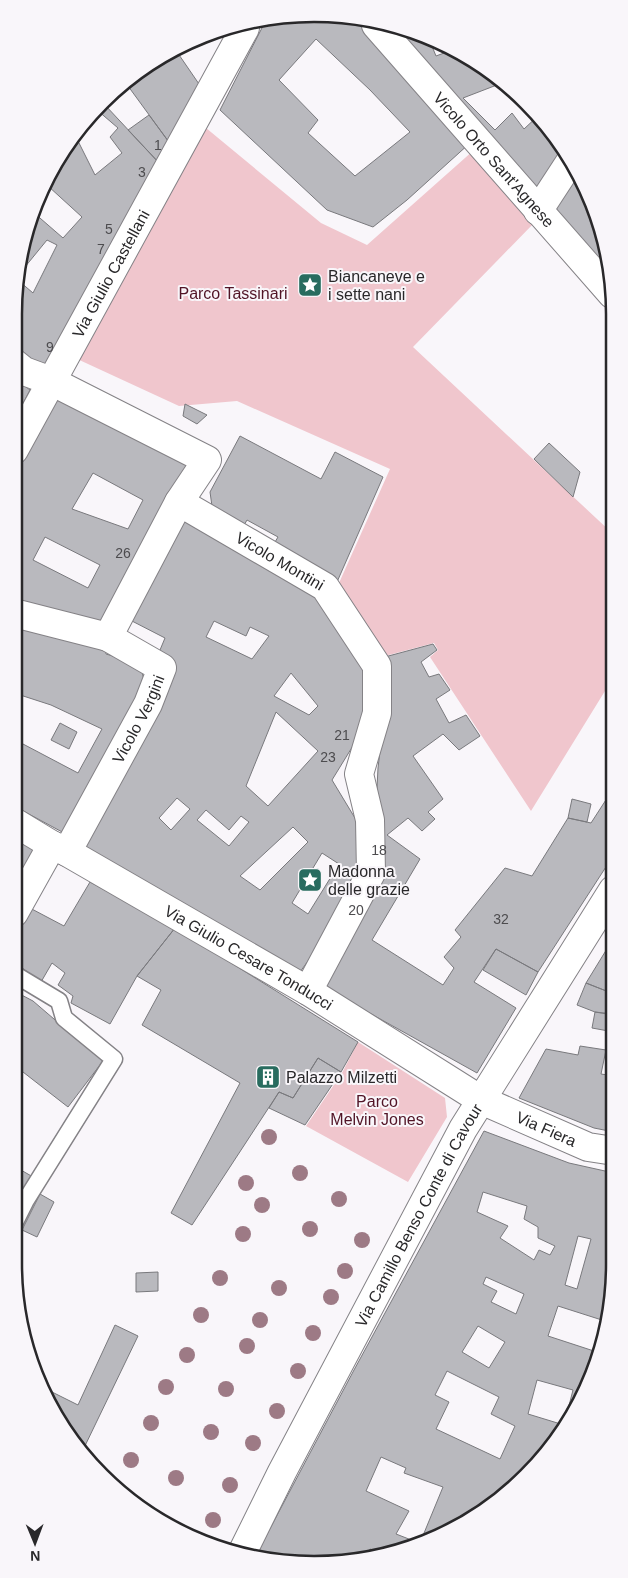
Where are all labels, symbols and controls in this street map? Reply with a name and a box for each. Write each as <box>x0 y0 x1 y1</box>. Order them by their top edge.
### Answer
street label: Vicolo Orto Sant'Agnese <box>430 89 558 231</box>
house number: 1 <box>154 137 162 153</box>
house number: 3 <box>138 164 146 180</box>
street label: Via Giulio Castellani <box>69 207 152 341</box>
house number: 5 <box>105 221 113 237</box>
house number: 7 <box>97 241 105 257</box>
place label: Biancaneve e i sette nani <box>328 268 425 303</box>
place icon: Biancaneve e i sette nani <box>297 272 323 298</box>
park label: Parco Tassinari <box>178 285 288 302</box>
house number: 9 <box>46 339 54 355</box>
street label: Vicolo Montini <box>233 529 327 593</box>
house number: 26 <box>115 545 131 561</box>
street label: Vicolo Vergini <box>109 672 167 766</box>
house number: 21 <box>334 727 350 743</box>
house number: 23 <box>320 749 336 765</box>
house number: 18 <box>371 842 387 858</box>
place label: Madonna delle grazie <box>328 863 410 898</box>
place icon: Madonna delle grazie <box>297 867 323 893</box>
street label: Via Giulio Cesare Tonducci <box>162 902 336 1013</box>
house number: 20 <box>348 902 364 918</box>
house number: 32 <box>493 911 509 927</box>
building icon: Palazzo Milzetti <box>255 1064 281 1090</box>
place label: Palazzo Milzetti <box>286 1069 397 1086</box>
park label: Parco Melvin Jones <box>330 1093 424 1128</box>
street label: Via Camillo Benso Conte di Cavour <box>352 1100 486 1330</box>
street label: Via Fiera <box>514 1108 579 1149</box>
north arrow <box>10 1518 60 1568</box>
text: N <box>30 1548 40 1564</box>

